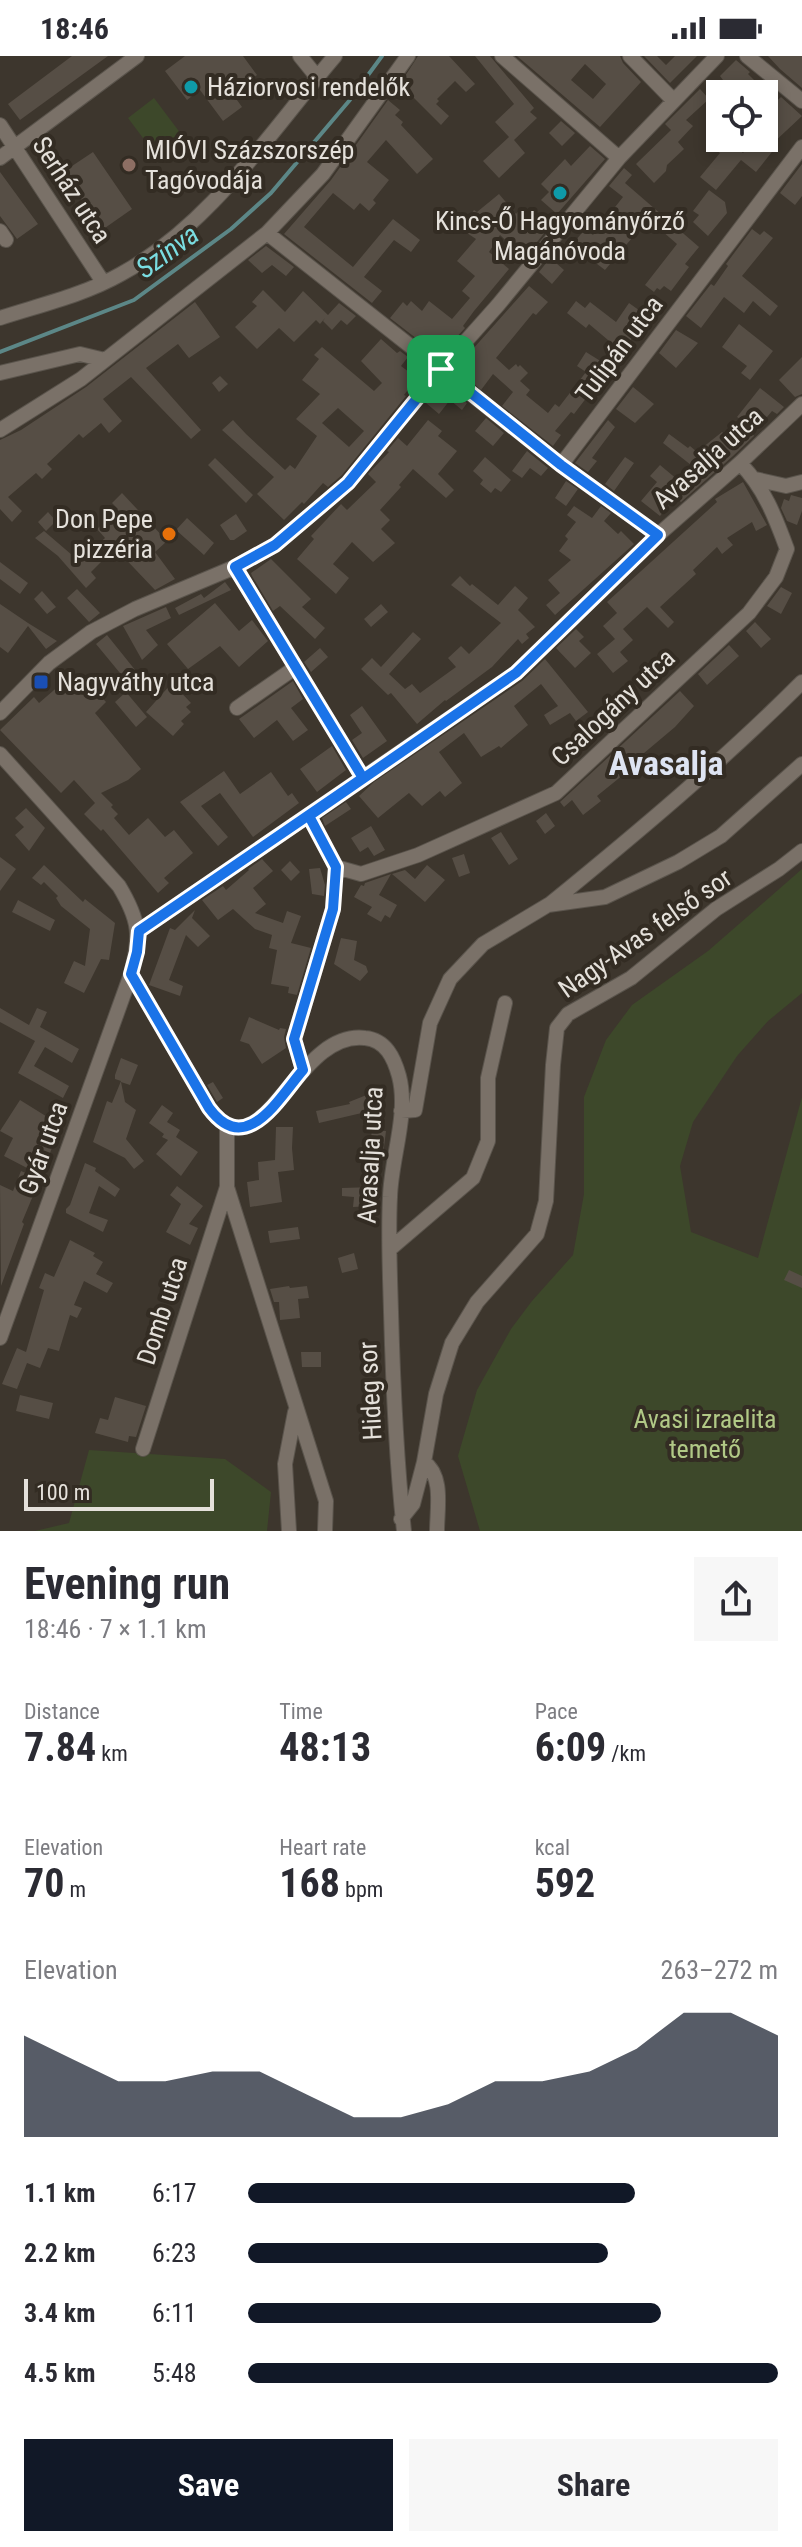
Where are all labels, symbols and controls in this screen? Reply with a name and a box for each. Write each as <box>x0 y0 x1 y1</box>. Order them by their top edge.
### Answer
text: 18:46 <box>40 11 109 46</box>
place label: Háziorvosi rendelők <box>207 72 410 102</box>
marker: Háziorvosi rendelők <box>182 78 200 96</box>
map controls <box>706 80 778 152</box>
button: locate <box>706 80 778 152</box>
street label: Serház utca <box>27 131 117 249</box>
place label: MIÓVI Százszorszép Tagóvodája <box>145 135 354 195</box>
marker: MIÓVI Százszorszép Tagóvodája <box>120 156 138 174</box>
marker: Kincs-Ő Hagyományőrző Magánóvoda <box>551 184 569 202</box>
place label: Kincs-Ő Hagyományőrző Magánóvoda <box>435 206 685 266</box>
water label: Szinva <box>129 218 205 285</box>
street label: Tulipán utca <box>569 290 669 408</box>
pin <box>407 335 475 403</box>
icon: arrive <box>419 347 463 391</box>
street label: Avasalja utca <box>647 401 769 515</box>
place label: Don Pepe pizzéria <box>55 504 153 564</box>
marker: Don Pepe pizzéria <box>160 525 178 543</box>
street label: Csalogány utca <box>545 642 681 772</box>
place label: Nagyváthy utca <box>57 667 214 697</box>
marker: Nagyváthy utca <box>32 673 50 691</box>
district label: Avasalja <box>609 743 723 783</box>
street label: Nagy-Avas felső sor <box>553 862 737 1004</box>
street label: Avasalja utca <box>351 1086 389 1224</box>
street label: Gyár utca <box>12 1097 74 1199</box>
street label: Domb utca <box>131 1254 193 1368</box>
street label: Hideg sor <box>352 1341 388 1441</box>
park label: Avasi izraelita temető <box>633 1404 777 1464</box>
scale bar <box>24 1475 214 1511</box>
text: 100 m <box>36 1480 90 1505</box>
button: share <box>694 1557 778 1641</box>
text: Evening run <box>24 1558 230 1610</box>
text: 18:46 · 7 × 1.1 km <box>24 1614 206 1644</box>
text: Distance <box>24 1699 100 1724</box>
text: Time <box>279 1699 323 1724</box>
text: Pace <box>535 1699 578 1724</box>
text: 7.84 <box>24 1724 96 1771</box>
text: 48:13 <box>279 1724 371 1771</box>
text: 6:09 <box>535 1724 606 1771</box>
text: km <box>96 1741 128 1766</box>
text: /km <box>606 1741 646 1766</box>
text: Elevation <box>24 1835 103 1860</box>
text: Heart rate <box>279 1835 366 1860</box>
text: kcal <box>535 1835 570 1860</box>
text: 70 <box>24 1860 64 1907</box>
text: 168 <box>279 1860 340 1907</box>
text: 592 <box>535 1860 595 1907</box>
text: m <box>64 1877 86 1902</box>
text: bpm <box>340 1877 383 1902</box>
text: Elevation <box>24 1955 118 1985</box>
text: 263–272 m <box>661 1955 778 1985</box>
text: 1.1 km <box>24 2178 96 2208</box>
text: 6:17 <box>152 2178 197 2208</box>
text: 2.2 km <box>24 2238 96 2268</box>
text: 6:23 <box>152 2238 197 2268</box>
text: 3.4 km <box>24 2298 96 2328</box>
text: 6:11 <box>152 2298 197 2328</box>
text: 4.5 km <box>24 2358 96 2388</box>
text: 5:48 <box>152 2358 197 2388</box>
button: Save <box>24 2439 393 2531</box>
button: Share <box>409 2439 778 2531</box>

